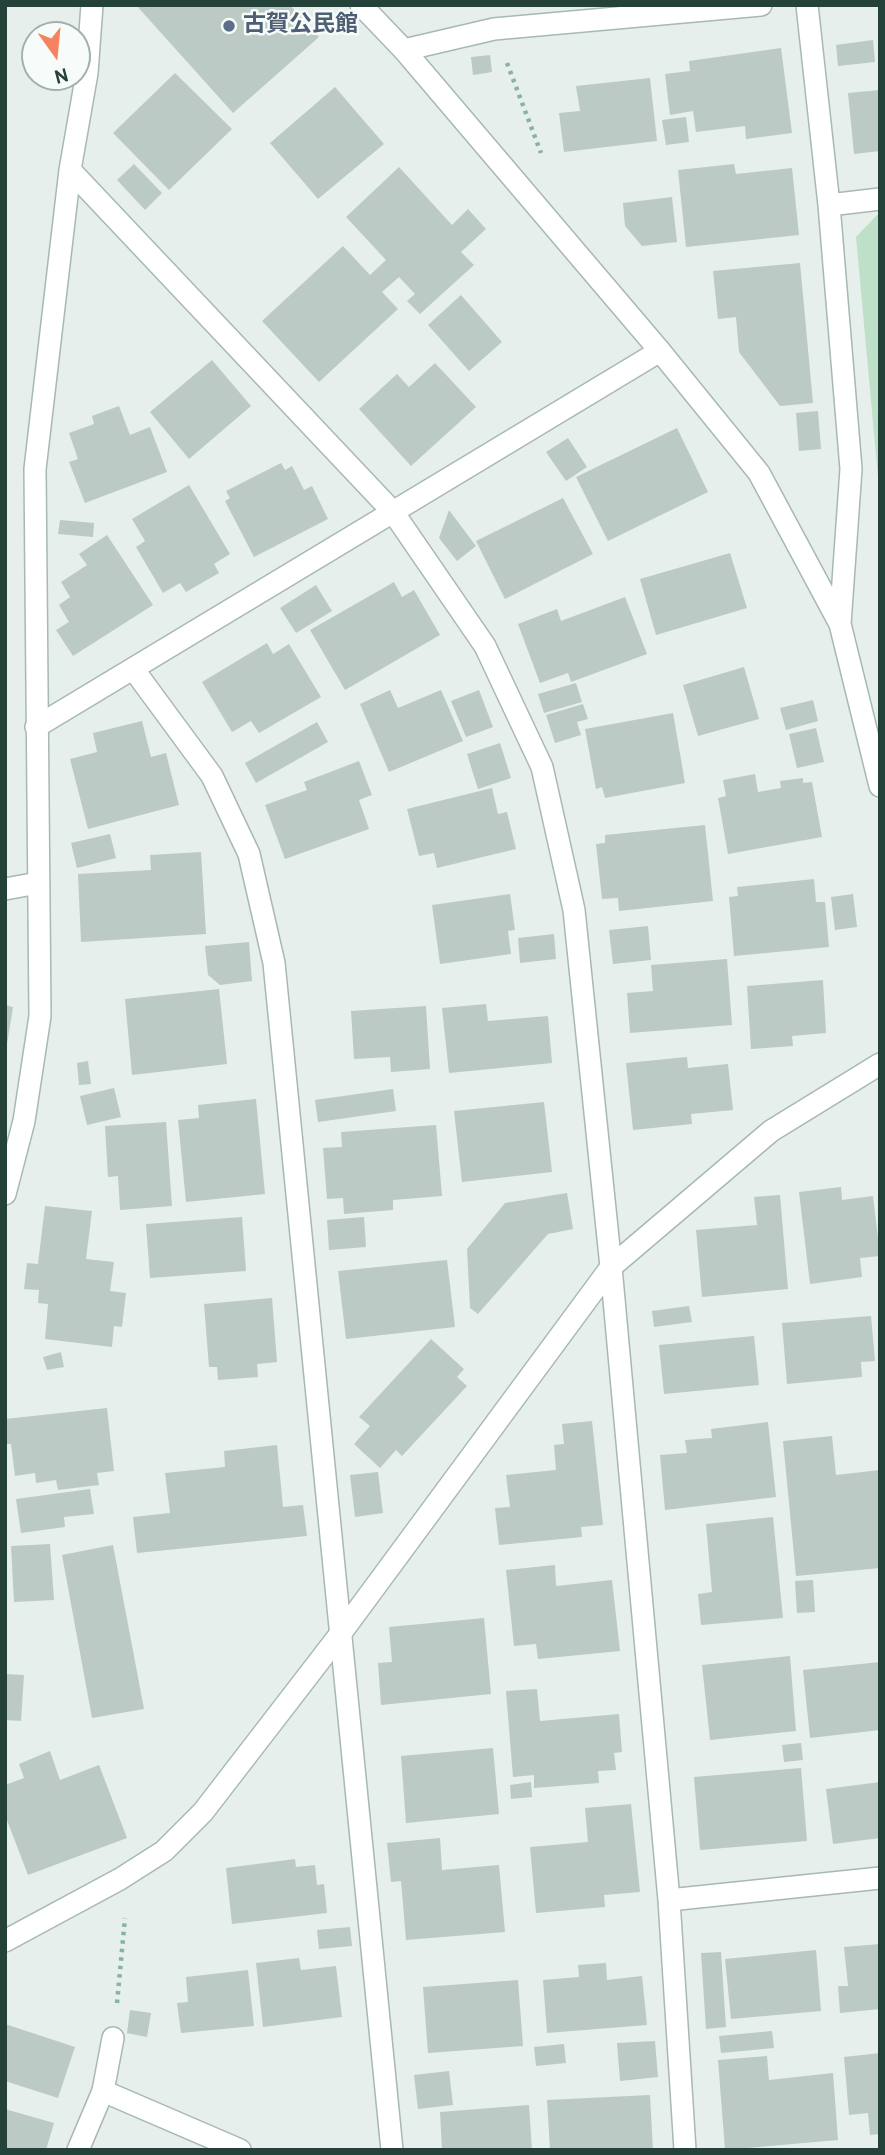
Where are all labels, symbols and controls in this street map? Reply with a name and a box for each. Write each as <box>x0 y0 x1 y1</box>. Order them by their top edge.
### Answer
place label: 古賀公民館 <box>243 12 358 40</box>
marker: 古賀公民館 <box>221 18 237 34</box>
north arrow <box>21 21 91 91</box>
text: N <box>51 61 71 88</box>

